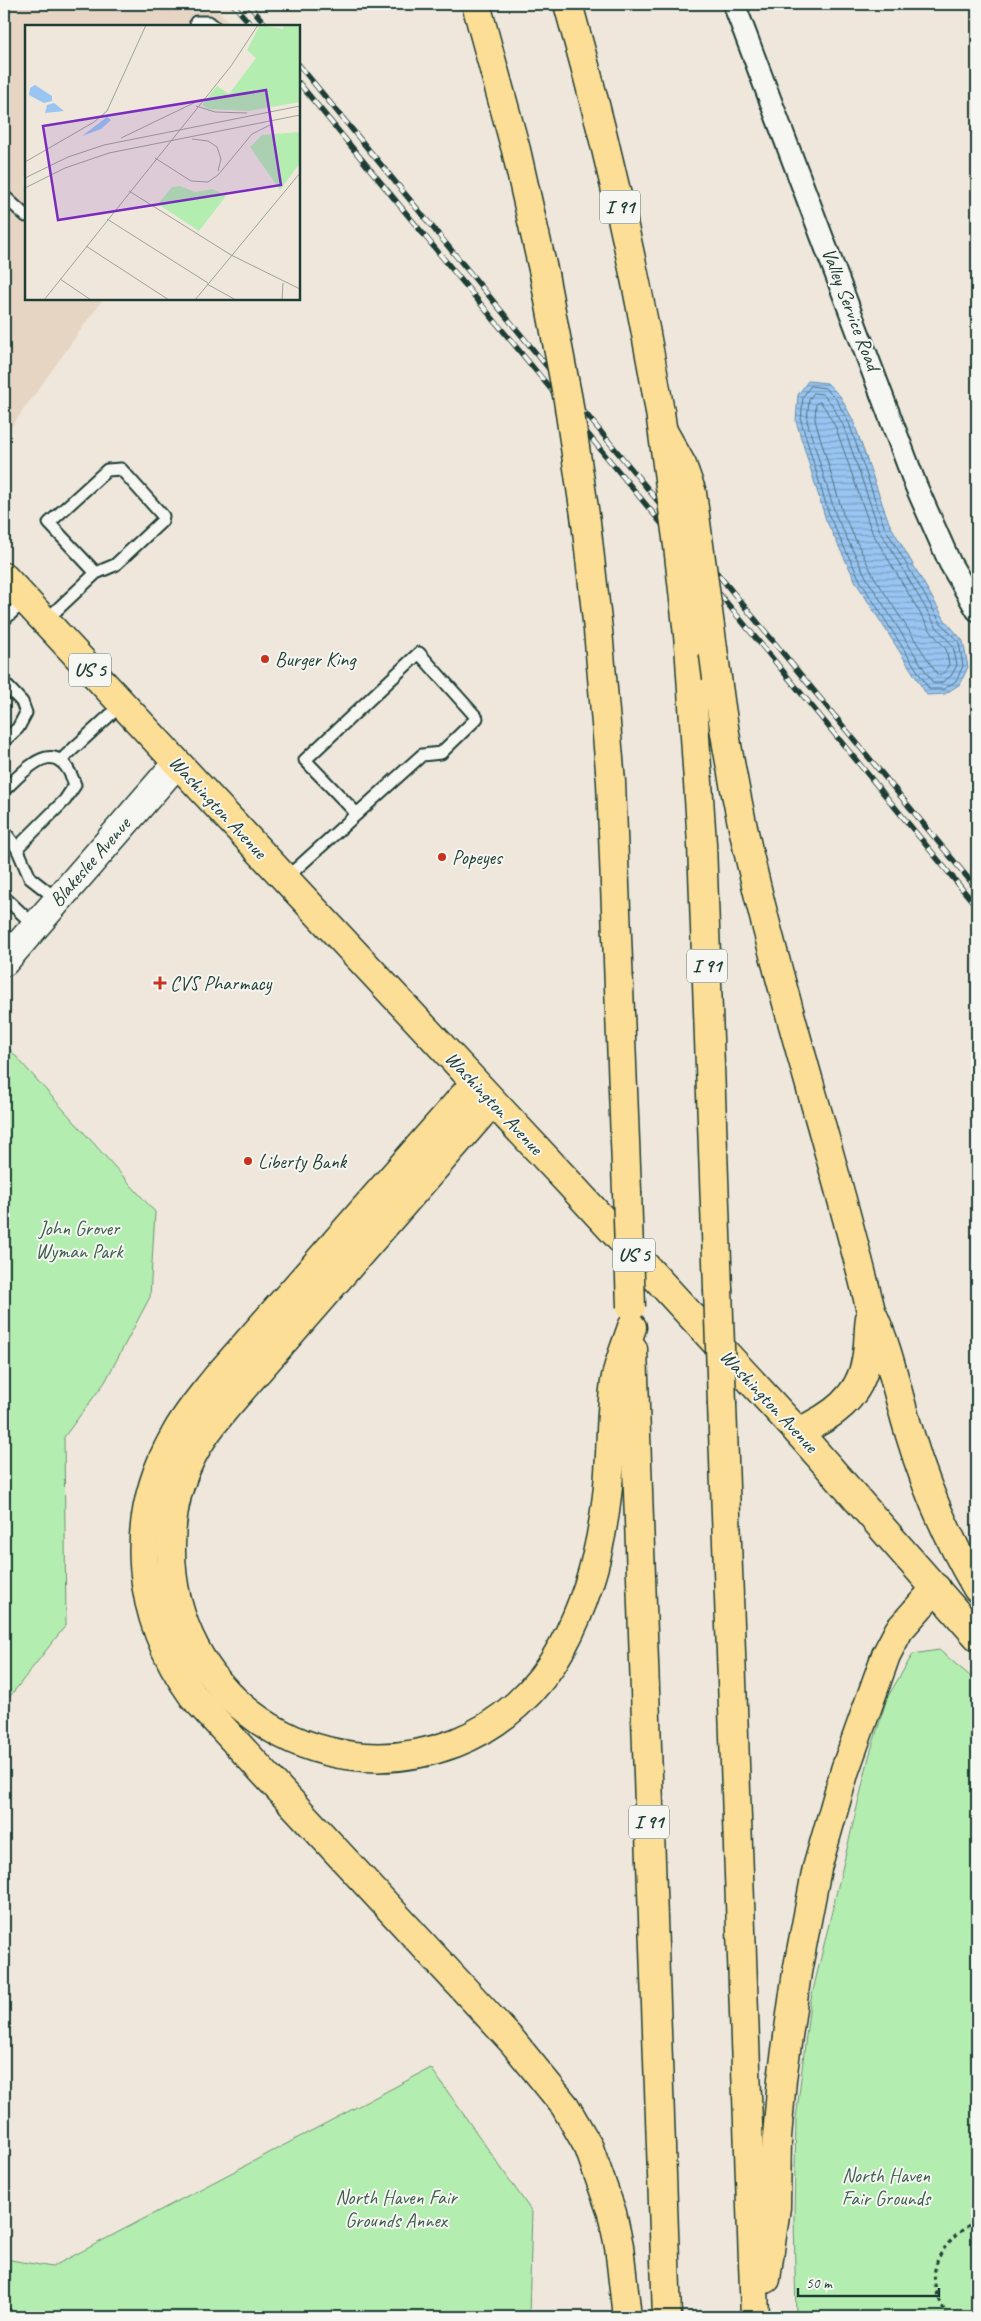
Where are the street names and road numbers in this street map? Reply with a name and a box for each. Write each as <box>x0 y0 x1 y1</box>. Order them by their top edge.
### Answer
road number: I 91 <box>600 190 640 223</box>
street label: Valley Service Road <box>816 244 887 377</box>
road number: US 5 <box>69 654 111 686</box>
street label: Washington Avenue <box>164 750 273 865</box>
street label: Blakeslee Avenue <box>44 811 137 912</box>
road number: I 91 <box>687 949 727 982</box>
street label: Washington Avenue <box>440 1046 549 1161</box>
road number: US 5 <box>613 1238 655 1272</box>
street label: Washington Avenue <box>715 1344 824 1459</box>
road number: I 91 <box>629 1805 669 1838</box>

